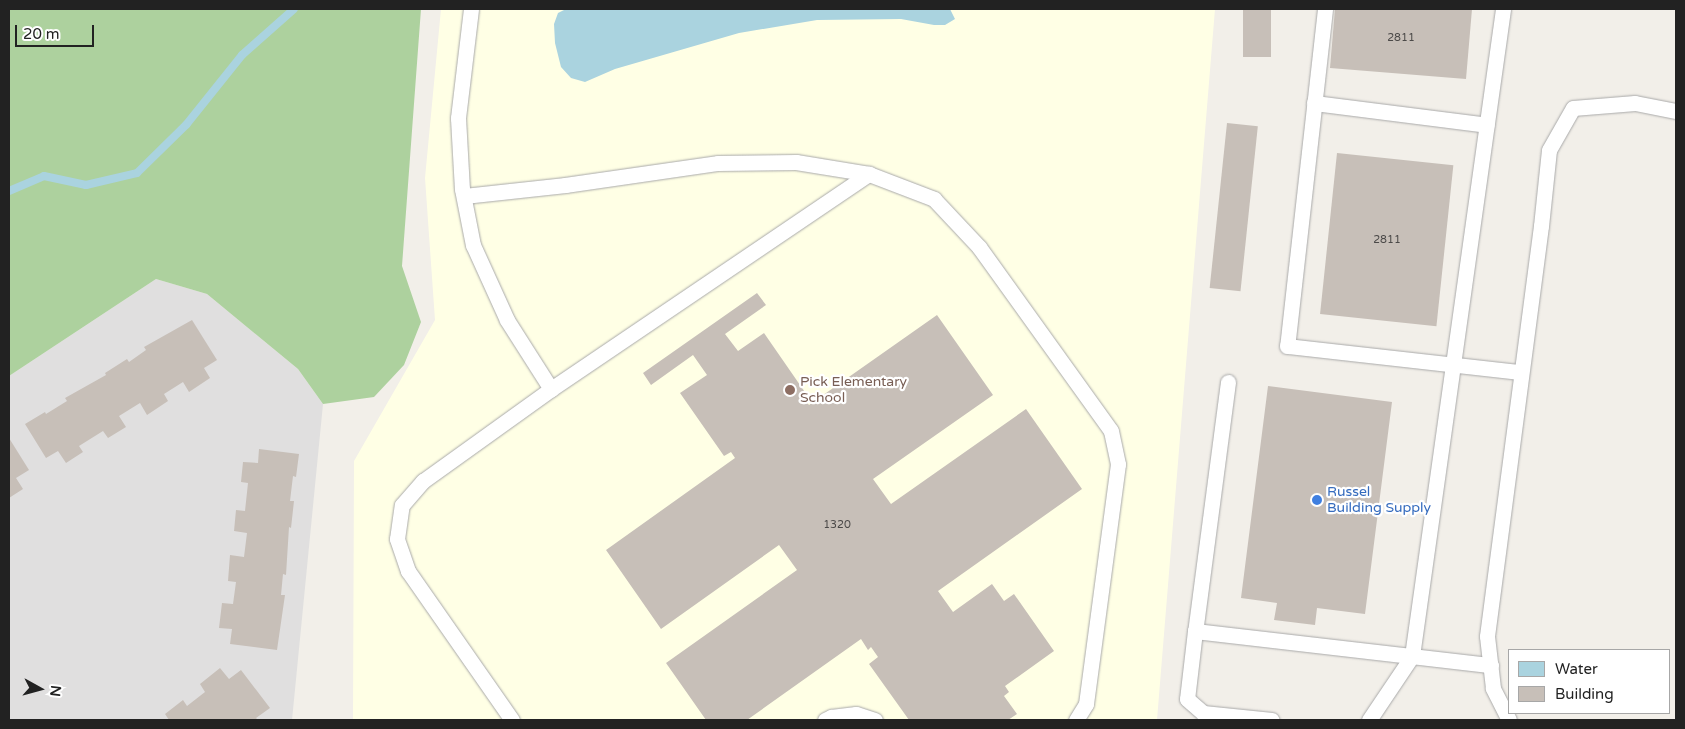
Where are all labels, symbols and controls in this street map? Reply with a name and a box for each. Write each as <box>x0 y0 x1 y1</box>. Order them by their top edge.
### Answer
scale bar <box>18 15 96 47</box>
text: 20 m <box>23 25 60 43</box>
house number: 2811 <box>1387 31 1415 45</box>
house number: 2811 <box>1373 233 1401 247</box>
place label: Pick Elementary School <box>800 374 907 407</box>
marker: Pick Elementary School <box>784 384 796 396</box>
place label: Russel Building Supply <box>1327 484 1431 516</box>
marker: Russel Building Supply <box>1311 494 1323 506</box>
house number: 1320 <box>823 518 851 532</box>
legend <box>1508 649 1670 714</box>
text: Water <box>1555 660 1598 678</box>
north arrow <box>15 664 65 714</box>
text: N <box>46 684 65 698</box>
text: Building <box>1555 685 1614 703</box>

